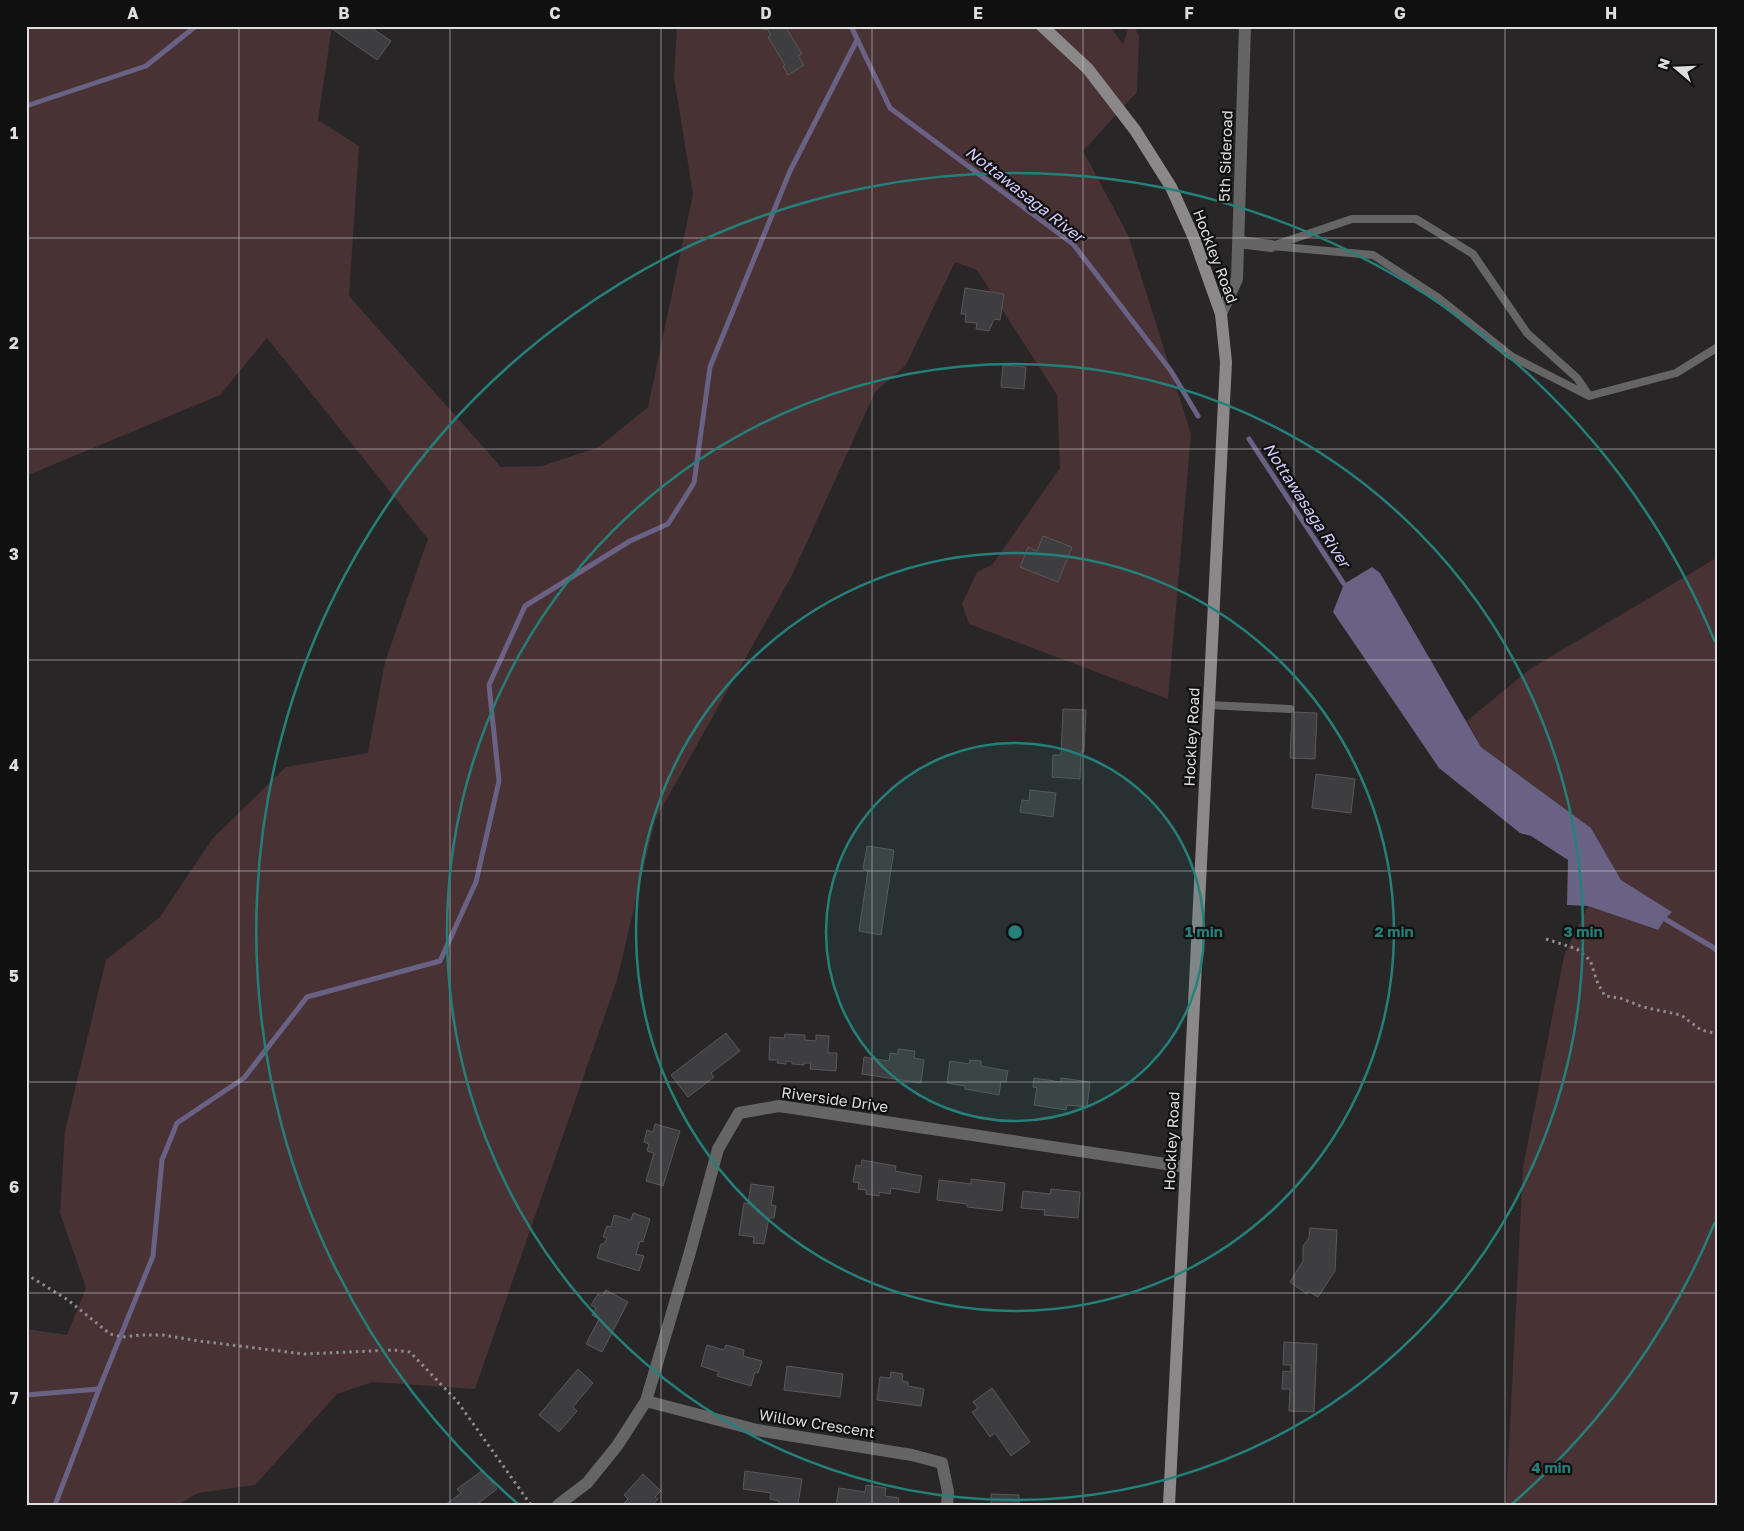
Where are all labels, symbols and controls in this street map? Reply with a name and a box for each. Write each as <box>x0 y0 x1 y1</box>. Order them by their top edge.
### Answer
text: A <box>127 3 139 23</box>
text: B <box>338 3 350 23</box>
text: C <box>549 3 561 23</box>
text: D <box>760 3 772 23</box>
text: E <box>973 3 983 23</box>
text: F <box>1184 3 1194 23</box>
text: G <box>1394 3 1406 23</box>
text: H <box>1605 3 1617 23</box>
north arrow <box>1652 42 1702 92</box>
text: N <box>1653 56 1673 71</box>
street label: 5th Sideroad <box>1214 110 1236 202</box>
text: 1 <box>10 123 18 143</box>
water label: Nottawasaga River <box>962 142 1090 248</box>
street label: Hockley Road <box>1190 207 1242 305</box>
text: 2 <box>9 333 19 353</box>
water label: Nottawasaga River <box>1259 439 1356 573</box>
text: 3 <box>9 544 19 564</box>
street label: Hockley Road <box>1179 687 1203 787</box>
text: 4 <box>9 755 19 775</box>
text: 1 min <box>1185 922 1223 940</box>
text: 2 min <box>1374 922 1414 940</box>
text: 3 min <box>1563 922 1603 940</box>
centre of rings <box>1006 923 1024 941</box>
text: 5 <box>9 966 19 986</box>
street label: Riverside Drive <box>780 1083 890 1115</box>
street label: Hockley Road <box>1159 1091 1183 1191</box>
text: 6 <box>9 1177 19 1197</box>
text: 7 <box>10 1388 19 1408</box>
street label: Willow Crescent <box>758 1405 876 1441</box>
text: 4 min <box>1531 1458 1571 1476</box>

